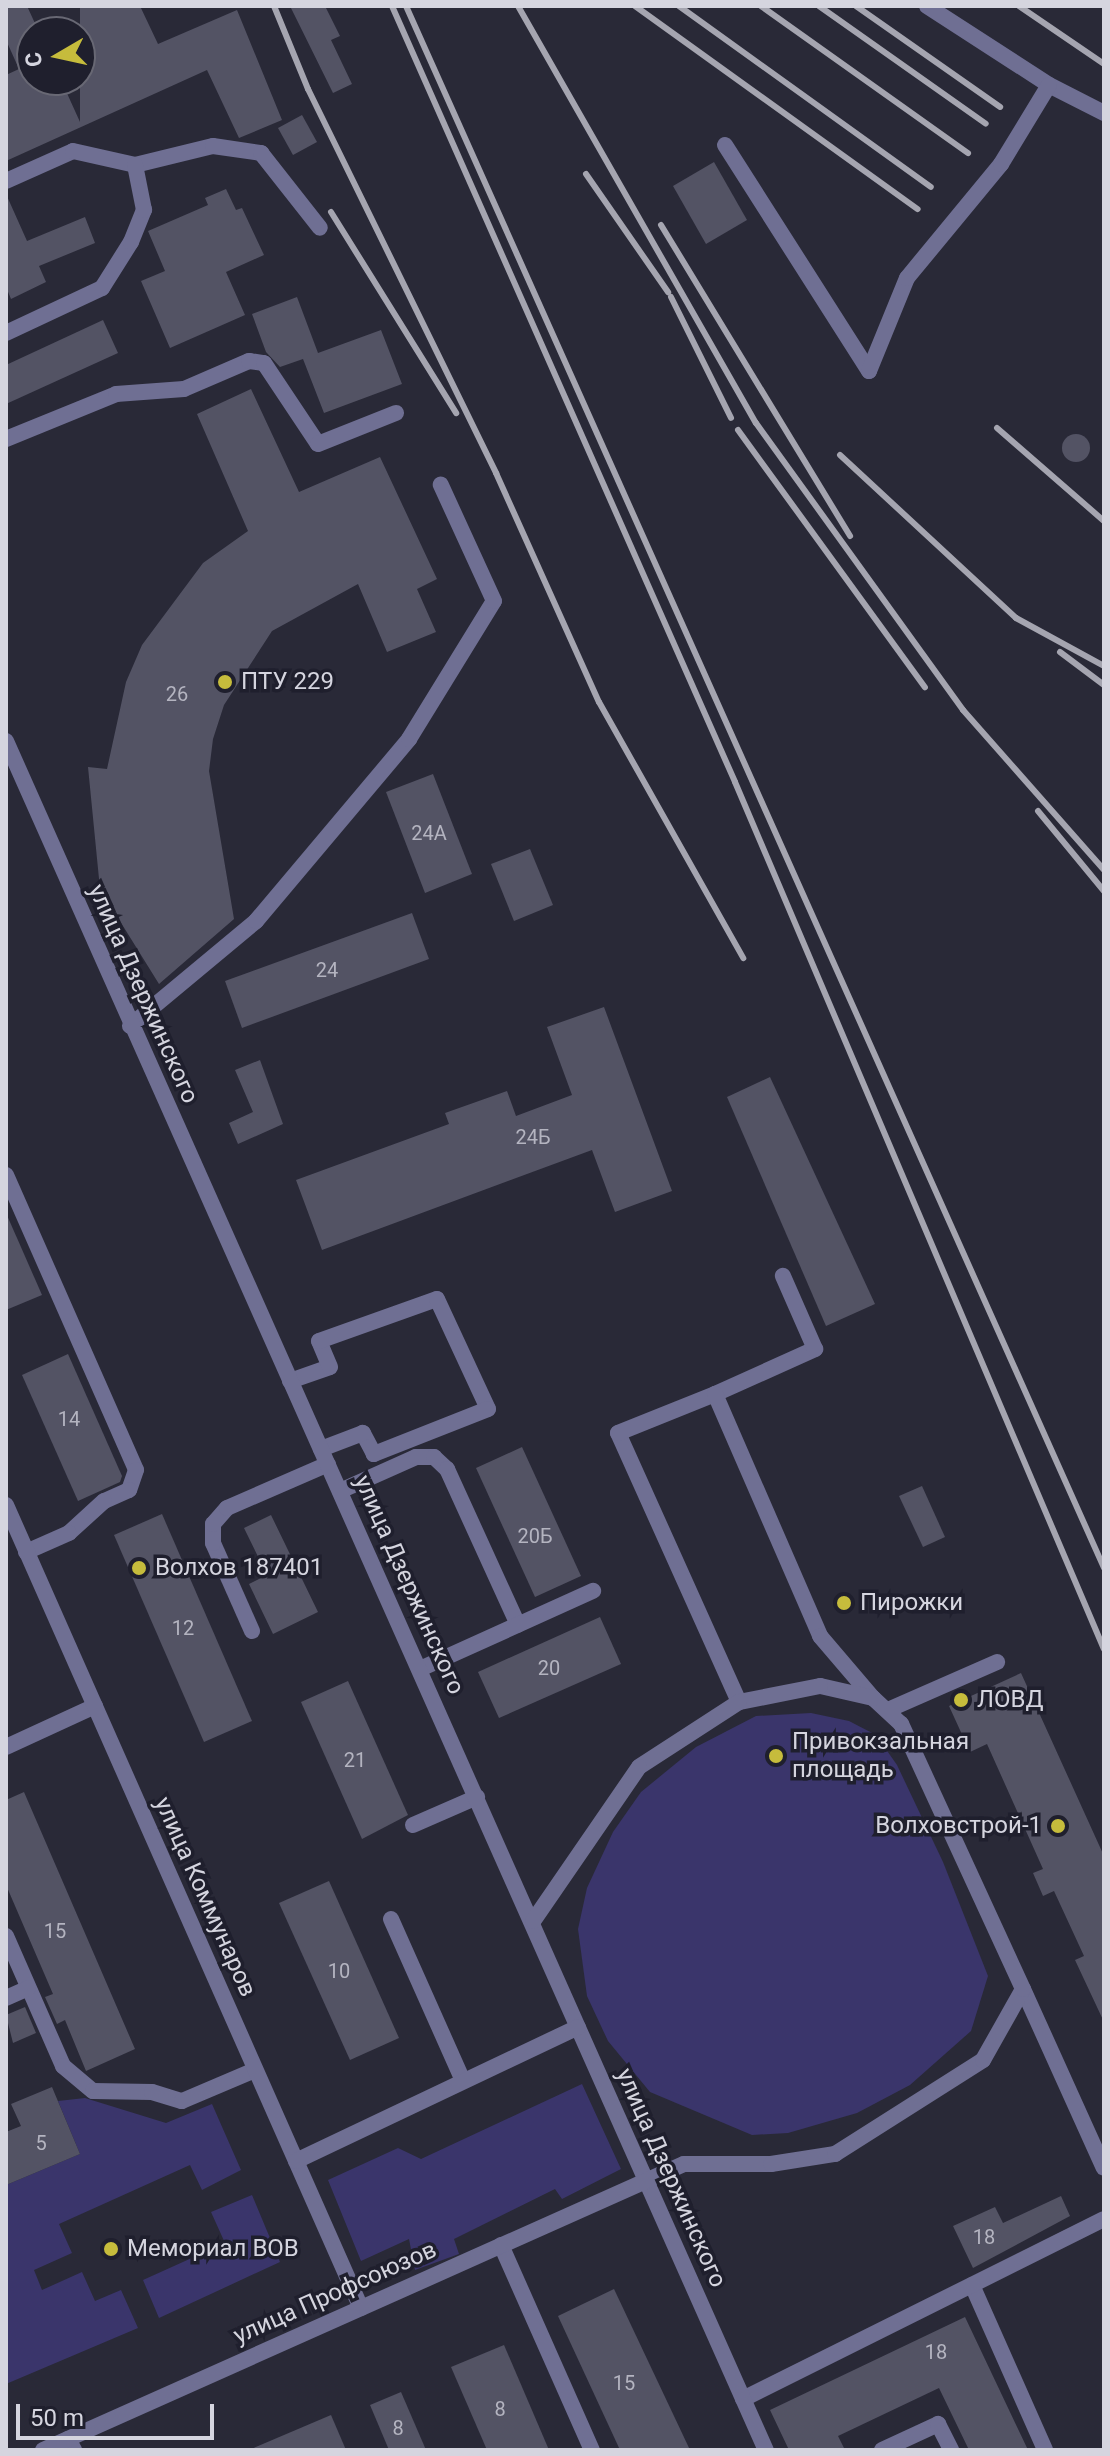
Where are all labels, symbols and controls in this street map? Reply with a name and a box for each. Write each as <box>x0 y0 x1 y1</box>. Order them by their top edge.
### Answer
north arrow <box>16 16 96 96</box>
text: С <box>20 50 47 69</box>
place label: ПТУ 229 <box>241 668 334 696</box>
marker: ПТУ 229 <box>216 673 234 691</box>
house number: 26 <box>166 682 188 706</box>
house number: 24А <box>411 821 447 845</box>
street label: улица Дзержинского <box>82 880 204 1108</box>
house number: 24 <box>316 958 338 982</box>
house number: 24Б <box>515 1125 551 1149</box>
house number: 14 <box>58 1407 80 1431</box>
street label: улица Дзержинского <box>348 1471 470 1699</box>
house number: 20Б <box>517 1524 553 1548</box>
place label: Волхов 187401 <box>155 1554 323 1582</box>
marker: Волхов 187401 <box>130 1559 148 1577</box>
place label: Пирожки <box>860 1589 963 1617</box>
marker: Пирожки <box>835 1594 853 1612</box>
house number: 12 <box>172 1616 194 1640</box>
house number: 20 <box>538 1656 560 1680</box>
place label: ЛОВД <box>977 1686 1044 1714</box>
marker: ЛОВД <box>952 1691 970 1709</box>
place label: Привокзальная площадь <box>792 1728 969 1784</box>
marker: Привокзальная площадь <box>767 1747 785 1765</box>
house number: 21 <box>344 1748 366 1772</box>
street label: улица Коммунаров <box>148 1793 262 2001</box>
place label: Волховстрой-1 <box>875 1812 1042 1840</box>
marker: Волховстрой-1 <box>1049 1817 1067 1835</box>
house number: 15 <box>44 1919 66 1943</box>
house number: 10 <box>328 1959 350 1983</box>
street label: улица Дзержинского <box>610 2064 732 2292</box>
house number: 5 <box>35 2131 47 2155</box>
house number: 18 <box>973 2225 995 2249</box>
place label: Мемориал ВОВ <box>127 2235 299 2263</box>
street label: улица Профсоюзов <box>229 2235 441 2351</box>
marker: Мемориал ВОВ <box>102 2240 120 2258</box>
house number: 18 <box>925 2340 947 2364</box>
house number: 15 <box>613 2371 635 2395</box>
scale bar <box>20 2388 218 2438</box>
house number: 8 <box>494 2397 506 2421</box>
text: 50 m <box>30 2404 84 2432</box>
house number: 8 <box>392 2416 404 2440</box>

